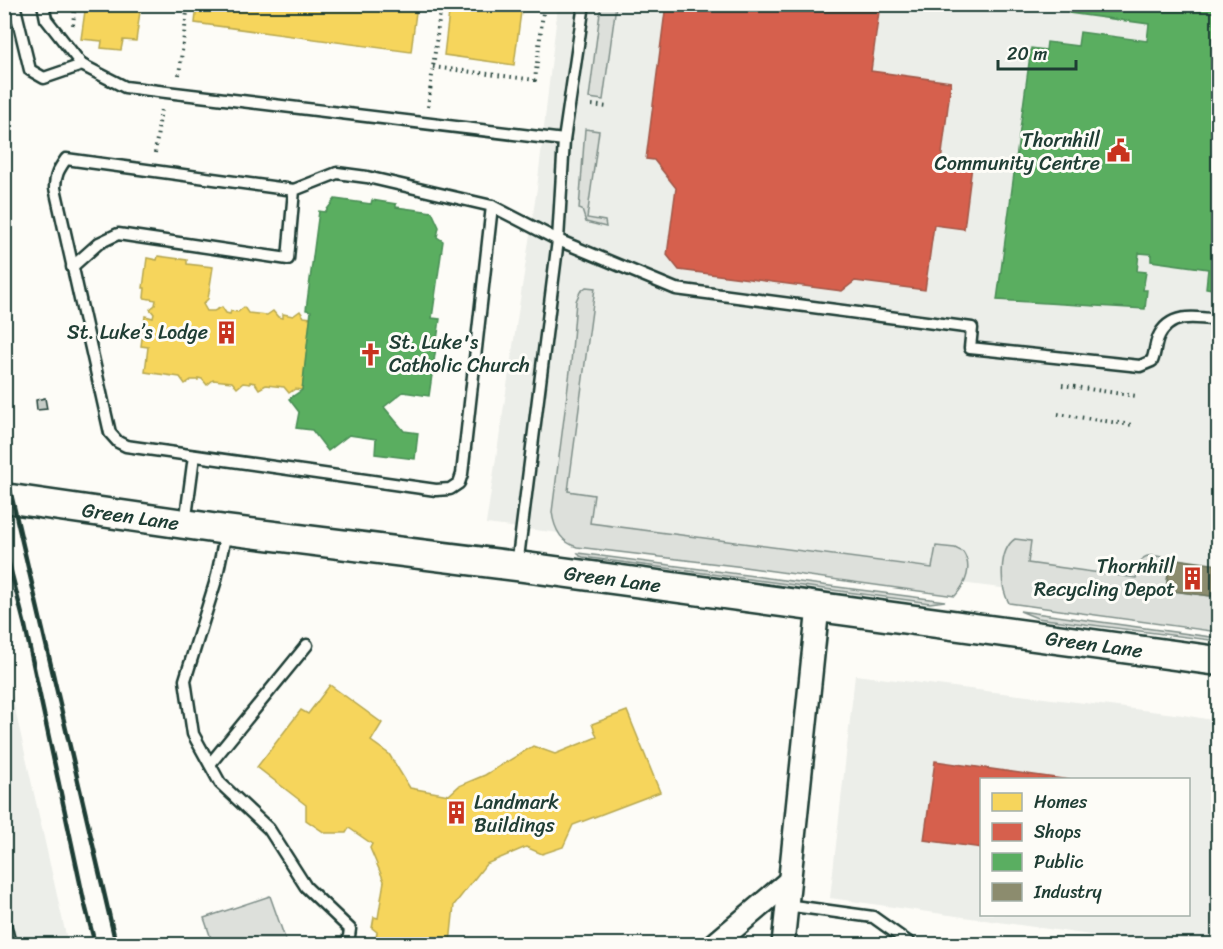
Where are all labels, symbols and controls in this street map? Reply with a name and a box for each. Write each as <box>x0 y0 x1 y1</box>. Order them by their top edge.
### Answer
scale bar <box>998 33 1076 71</box>
text: 20 m <box>1007 38 1047 70</box>
place label: Thornhill Community Centre <box>934 123 1100 181</box>
public building icon: Thornhill Community Centre <box>1105 138 1131 164</box>
place label: St. Luke’s Lodge <box>67 315 208 350</box>
building icon: St. Luke’s Lodge <box>213 319 239 345</box>
place label: St. Luke's Catholic Church <box>389 325 530 383</box>
church icon: St. Luke's Catholic Church <box>358 341 384 367</box>
street label: Green Lane <box>80 492 181 541</box>
place label: Thornhill Recycling Depot <box>1034 549 1175 607</box>
street label: Green Lane <box>562 556 663 603</box>
building icon: Thornhill Recycling Depot <box>1180 565 1206 591</box>
street label: Green Lane <box>1043 621 1145 669</box>
legend <box>980 778 1190 916</box>
place label: Landmark Buildings <box>474 785 559 843</box>
text: Homes <box>1034 786 1088 818</box>
building icon: Landmark Buildings <box>443 800 469 826</box>
text: Shops <box>1034 816 1081 848</box>
text: Public <box>1034 846 1084 878</box>
text: Industry <box>1033 876 1103 908</box>

